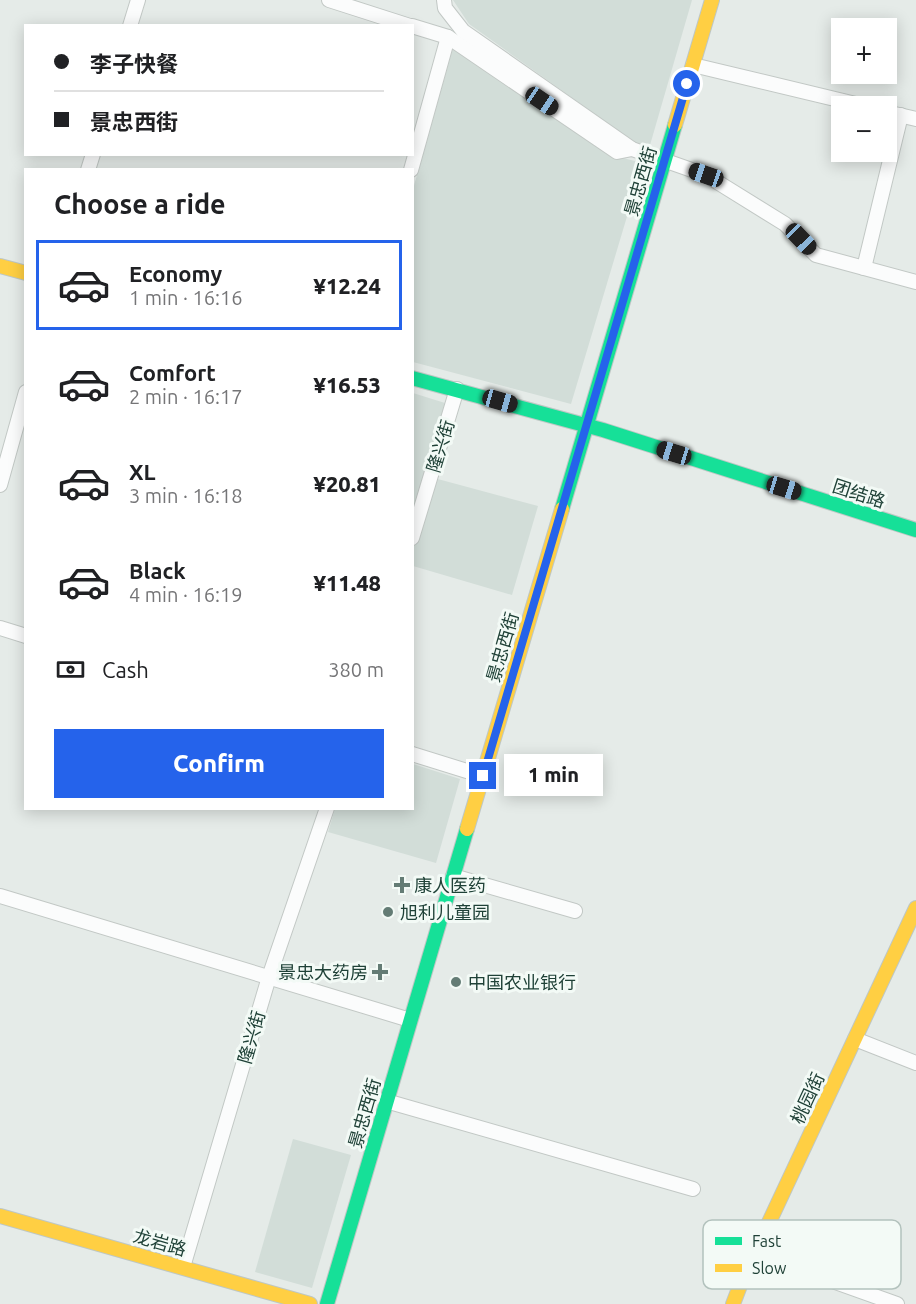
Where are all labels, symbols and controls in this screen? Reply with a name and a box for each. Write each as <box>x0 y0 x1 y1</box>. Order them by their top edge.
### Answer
map controls <box>831 18 897 162</box>
button: + <box>831 18 897 84</box>
text: 李子快餐 <box>90 51 178 76</box>
route start <box>673 70 700 97</box>
car <box>522 83 562 119</box>
button: − <box>831 96 897 162</box>
text: 景忠西街 <box>90 109 178 134</box>
street label: 景忠西街 <box>620 144 660 218</box>
car <box>686 161 726 189</box>
text: Choose a ride <box>54 189 226 219</box>
car <box>782 220 820 258</box>
icon: car <box>57 258 111 312</box>
text: Economy <box>129 261 222 286</box>
text: ¥12.24 <box>314 273 381 298</box>
text: 1 min · 16:16 <box>129 286 243 309</box>
icon: car <box>57 357 111 411</box>
text: Comfort <box>129 360 216 385</box>
text: ¥16.53 <box>314 372 381 397</box>
text: 2 min · 16:17 <box>129 385 243 408</box>
car <box>480 387 520 415</box>
street label: 隆兴街 <box>423 417 457 475</box>
car <box>654 439 694 467</box>
icon: car <box>57 456 111 510</box>
text: XL <box>129 459 156 484</box>
text: ¥20.81 <box>314 471 381 496</box>
car <box>764 474 804 502</box>
street label: 团结路 <box>830 475 888 511</box>
text: 3 min · 16:18 <box>129 484 243 507</box>
icon: car <box>57 555 111 609</box>
text: Black <box>129 558 186 583</box>
text: ¥11.48 <box>314 570 381 595</box>
text: 4 min · 16:19 <box>129 583 243 606</box>
street label: 景忠西街 <box>482 610 522 684</box>
icon: cash <box>54 653 87 686</box>
text: Cash <box>102 657 149 682</box>
text: 380 m <box>328 658 384 681</box>
button: Confirm <box>54 729 384 798</box>
callout: 1 min <box>504 755 603 797</box>
route end <box>469 762 496 789</box>
text: 1 min <box>528 763 579 786</box>
place label: 康人医药 <box>414 875 486 895</box>
marker: 康人医药 <box>395 878 409 892</box>
place label: 旭利儿童园 <box>400 902 490 922</box>
marker: 旭利儿童园 <box>381 905 395 919</box>
place label: 景忠大药房 <box>278 962 368 982</box>
marker: 景忠大药房 <box>373 965 387 979</box>
place label: 中国农业银行 <box>468 972 576 992</box>
marker: 中国农业银行 <box>449 975 463 989</box>
street label: 隆兴街 <box>234 1008 268 1066</box>
street label: 桃园街 <box>787 1069 827 1127</box>
street label: 景忠西街 <box>344 1076 384 1150</box>
legend <box>703 1220 901 1289</box>
street label: 龙岩路 <box>131 1225 189 1259</box>
text: Fast <box>752 1232 782 1250</box>
text: Slow <box>752 1259 787 1277</box>

